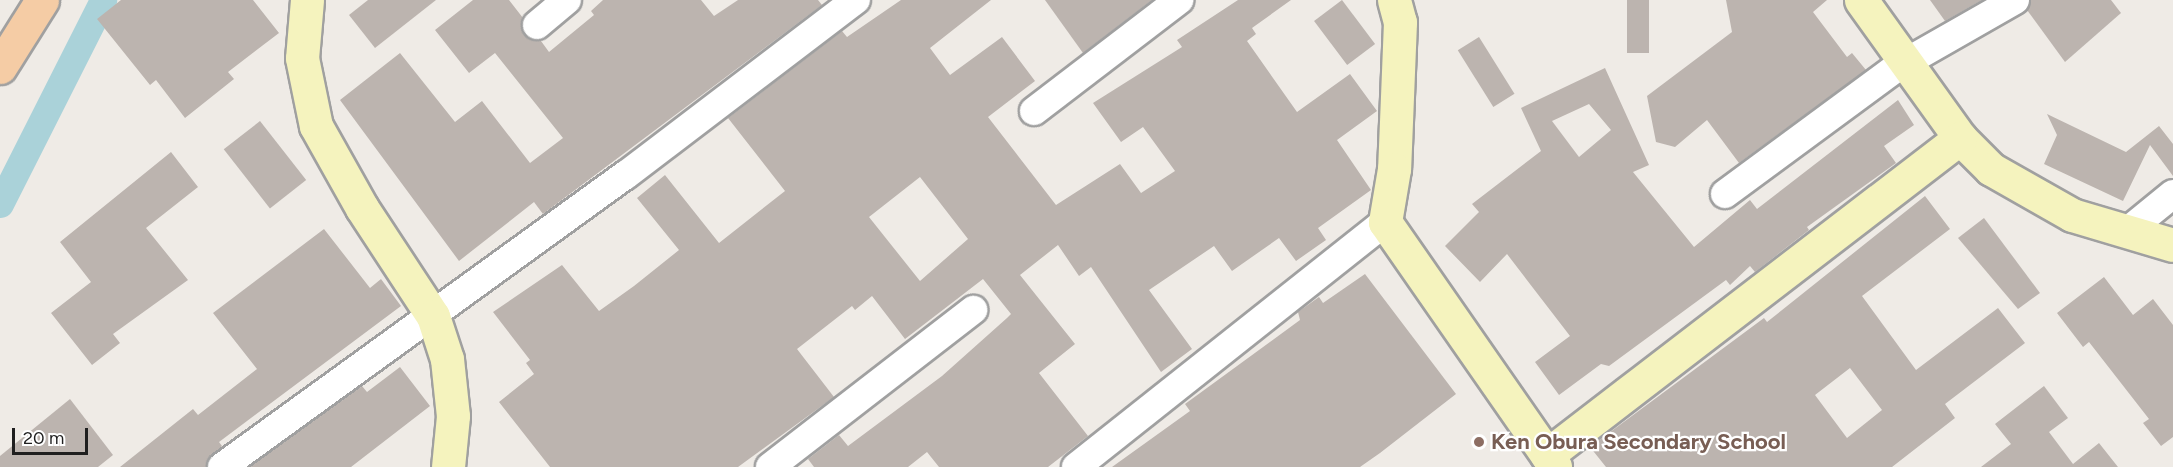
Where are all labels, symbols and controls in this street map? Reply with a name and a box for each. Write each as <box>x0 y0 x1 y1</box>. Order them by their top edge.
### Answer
scale bar <box>15 416 92 454</box>
text: 20 m <box>23 427 64 449</box>
place label: Ken Obura Secondary School <box>1491 429 1786 455</box>
marker: Ken Obura Secondary School <box>1472 435 1486 449</box>

